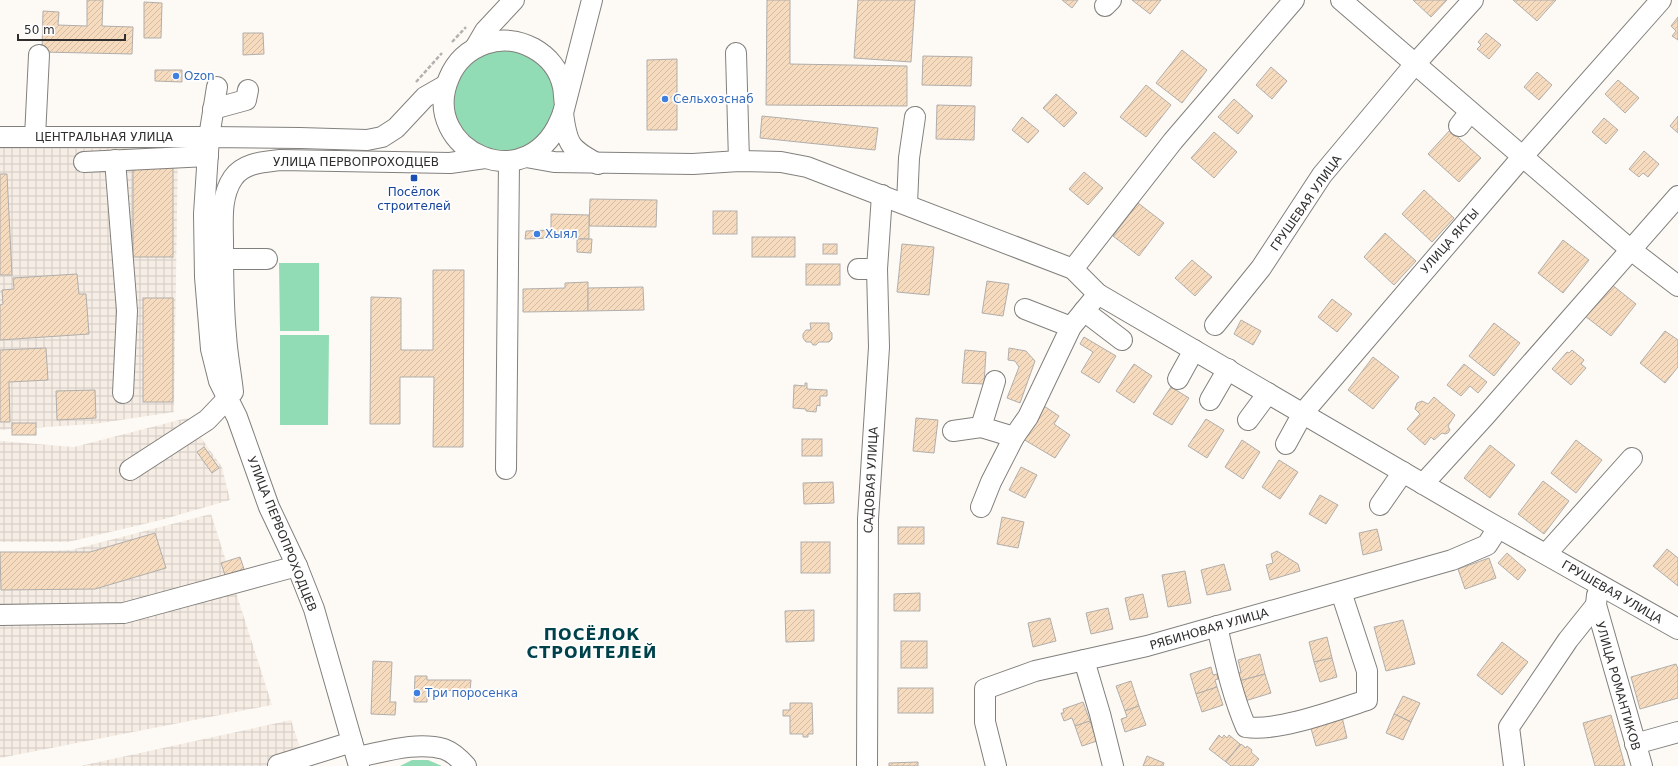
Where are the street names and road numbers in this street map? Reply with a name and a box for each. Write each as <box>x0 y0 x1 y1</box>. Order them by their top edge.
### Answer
street label: ЦЕНТРАЛЬНАЯ УЛИЦА <box>35 130 174 144</box>
street label: ГРУШЕВАЯ УЛИЦА <box>1268 152 1345 254</box>
street label: УЛИЦА ПЕРВОПРОХОДЦЕВ <box>273 155 439 169</box>
street label: УЛИЦА ЯКТЫ <box>1418 206 1482 276</box>
street label: САДОВАЯ УЛИЦА <box>861 425 881 534</box>
street label: УЛИЦА ПЕРВОПРОХОДЦЕВ <box>244 454 320 614</box>
street label: ГРУШЕВАЯ УЛИЦА <box>1559 558 1665 627</box>
street label: РЯБИНОВАЯ УЛИЦА <box>1148 605 1271 653</box>
street label: УЛИЦА РОМАНТИКОВ <box>1593 620 1643 752</box>

